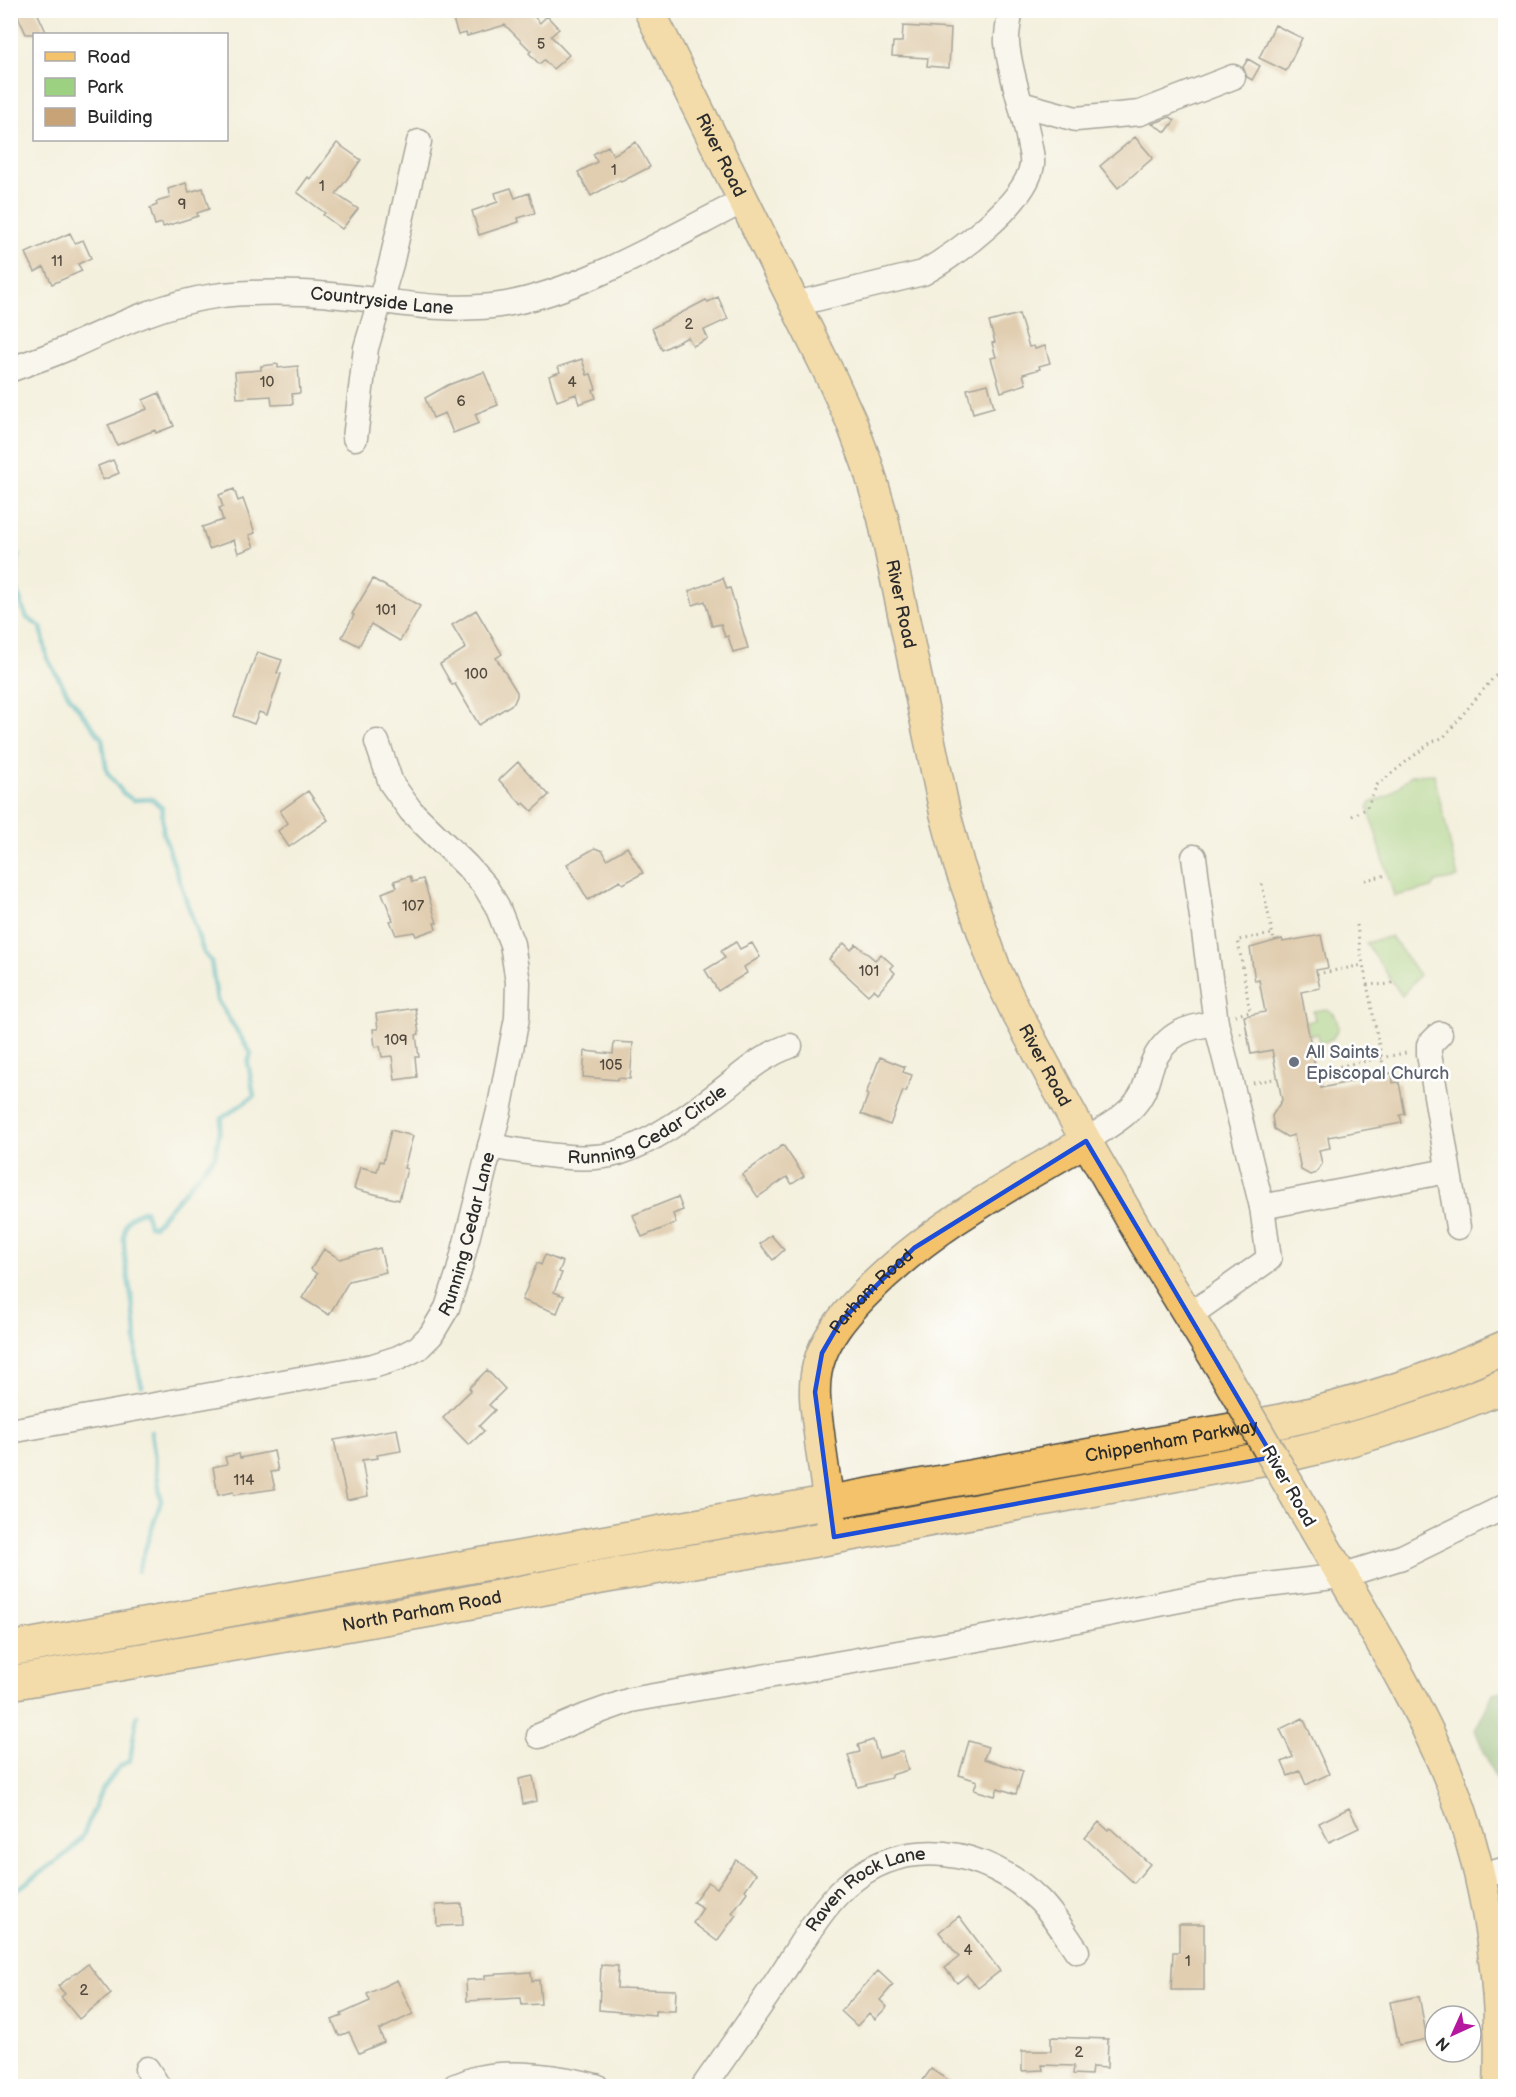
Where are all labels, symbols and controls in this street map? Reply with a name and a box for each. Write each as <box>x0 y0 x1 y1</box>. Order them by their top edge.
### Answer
legend <box>33 33 228 141</box>
house number: 5 <box>537 35 545 54</box>
text: Road <box>87 47 131 68</box>
text: Park <box>87 77 123 98</box>
text: Building <box>87 107 153 128</box>
street label: River Road <box>691 110 750 201</box>
house number: 1 <box>611 161 617 180</box>
house number: 1 <box>319 177 325 196</box>
house number: 9 <box>178 195 186 214</box>
house number: 11 <box>51 252 63 271</box>
street label: Countryside Lane <box>310 283 454 319</box>
house number: 2 <box>685 315 694 334</box>
house number: 10 <box>260 373 274 392</box>
house number: 4 <box>567 373 577 392</box>
house number: 6 <box>456 392 466 411</box>
street label: River Road <box>881 558 920 650</box>
house number: 101 <box>376 601 396 620</box>
house number: 100 <box>464 665 488 684</box>
house number: 107 <box>402 897 425 916</box>
house number: 101 <box>859 962 879 981</box>
street label: River Road <box>1014 1021 1075 1110</box>
house number: 109 <box>384 1031 408 1050</box>
place label: All Saints Episcopal Church <box>1306 1042 1449 1084</box>
marker: All Saints Episcopal Church <box>1287 1055 1301 1069</box>
house number: 105 <box>599 1056 623 1075</box>
street label: Running Cedar Circle <box>567 1081 731 1169</box>
street label: Running Cedar Lane <box>434 1149 499 1320</box>
street label: Parham Road <box>825 1245 918 1338</box>
street label: Chippenham Parkway <box>1084 1415 1260 1467</box>
street label: River Road <box>1257 1442 1320 1531</box>
house number: 114 <box>234 1471 254 1490</box>
street label: North Parham Road <box>340 1587 503 1636</box>
street label: Raven Rock Lane <box>802 1843 927 1936</box>
house number: 4 <box>963 1941 973 1960</box>
house number: 1 <box>1185 1952 1191 1971</box>
house number: 2 <box>80 1981 89 2000</box>
north arrow <box>1423 2004 1483 2064</box>
text: N <box>1432 2033 1454 2055</box>
house number: 2 <box>1075 2043 1084 2062</box>

